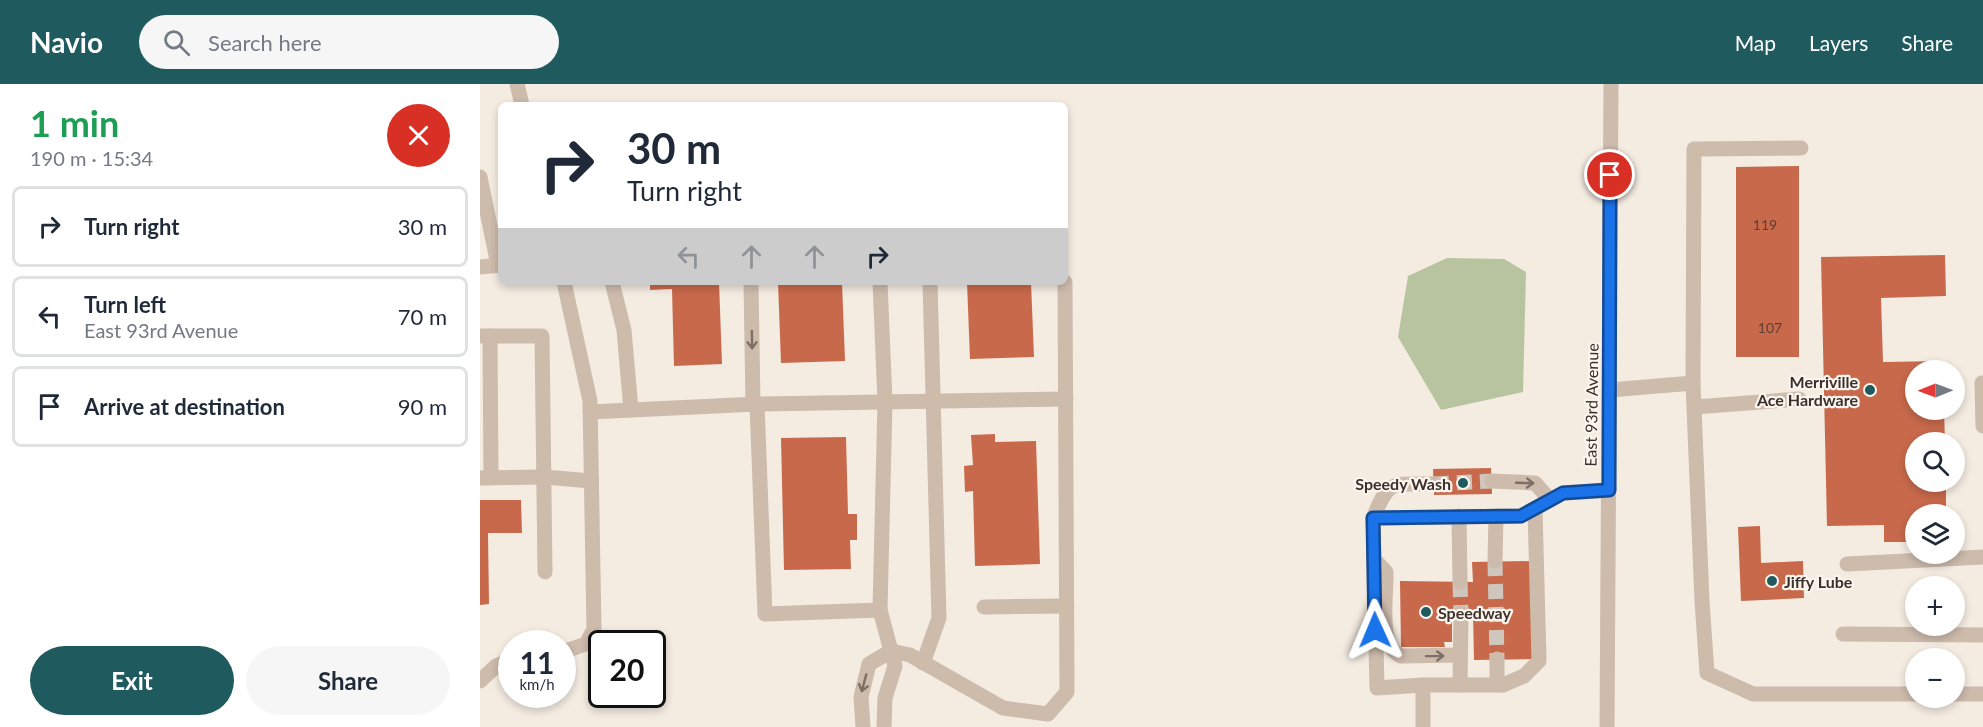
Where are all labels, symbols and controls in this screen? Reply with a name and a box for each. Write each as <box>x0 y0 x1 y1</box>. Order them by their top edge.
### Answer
search box <box>139 15 559 69</box>
text: Navio <box>30 25 103 59</box>
icon: search <box>160 26 193 59</box>
text: Search here <box>208 29 322 56</box>
text: Map <box>1735 30 1776 55</box>
text: Layers <box>1809 30 1868 55</box>
text: Share <box>1901 30 1953 55</box>
text: 1 min <box>30 101 119 145</box>
button: close <box>387 104 450 167</box>
text: 30 m <box>627 123 721 173</box>
icon: right <box>528 126 606 204</box>
text: 190 m · 15:34 <box>30 146 153 170</box>
pin <box>1584 149 1635 200</box>
icon: arrive <box>1593 158 1626 191</box>
text: Turn right <box>627 174 742 207</box>
icon: right <box>33 210 66 243</box>
text: Turn right <box>84 213 179 240</box>
text: 30 m <box>398 213 447 240</box>
house number: 119 <box>1753 216 1777 233</box>
icon: left <box>672 240 705 273</box>
icon: ahead <box>735 240 768 273</box>
icon: ahead <box>798 240 831 273</box>
icon: right <box>861 240 894 273</box>
text: Turn left <box>84 291 166 318</box>
icon: left <box>33 300 66 333</box>
text: 70 m <box>398 303 447 330</box>
text: East 93rd Avenue <box>84 318 238 342</box>
house number: 107 <box>1758 319 1782 336</box>
one-way arrow <box>746 330 758 350</box>
street label: East 93rd Avenue <box>1580 343 1602 467</box>
north arrow <box>1905 360 1965 420</box>
map controls <box>1905 360 1965 708</box>
place label: Merriville Ace Hardware <box>1756 372 1858 409</box>
marker: Merriville Ace Hardware <box>1863 383 1877 397</box>
icon: arrive <box>33 390 66 423</box>
text: Arrive at destination <box>84 393 285 420</box>
text: 90 m <box>398 393 447 420</box>
button: search <box>1905 432 1965 492</box>
place label: Speedy Wash <box>1355 474 1451 493</box>
marker: Speedy Wash <box>1456 476 1470 490</box>
one-way arrow <box>1514 477 1534 488</box>
button: layers <box>1905 504 1965 564</box>
place label: Jiffy Lube <box>1784 572 1853 591</box>
marker: Jiffy Lube <box>1765 574 1779 588</box>
button: + <box>1905 576 1965 636</box>
position arrow <box>1343 598 1407 662</box>
place label: Speedway <box>1438 603 1512 622</box>
marker: Speedway <box>1419 605 1433 619</box>
speed limit sign: 20 <box>588 630 666 708</box>
text: 11 <box>520 644 554 680</box>
button: Exit <box>30 646 234 715</box>
button: Share <box>246 646 450 715</box>
button: − <box>1905 648 1965 708</box>
one-way arrow <box>1424 650 1444 661</box>
one-way arrow <box>858 673 870 692</box>
text: km/h <box>519 675 555 693</box>

